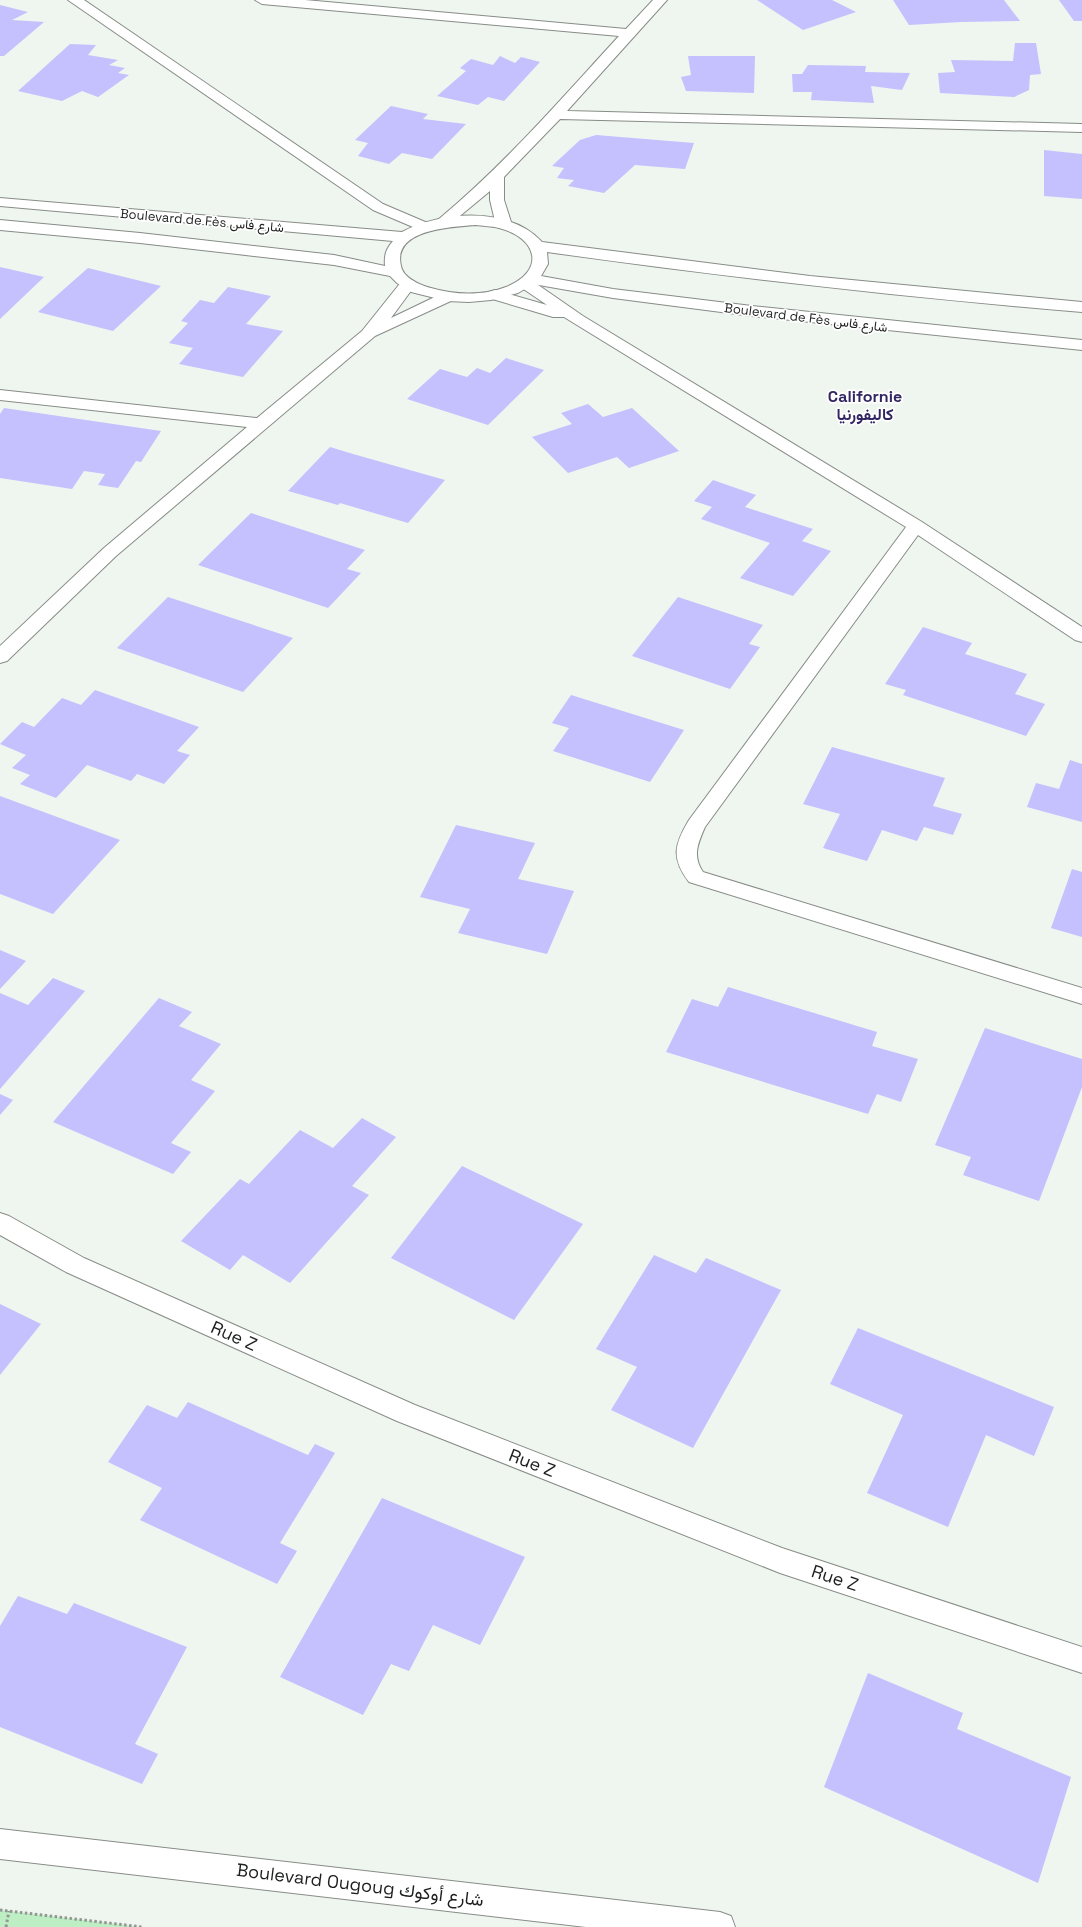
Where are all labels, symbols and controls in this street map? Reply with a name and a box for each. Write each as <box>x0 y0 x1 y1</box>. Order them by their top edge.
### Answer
street label: Boulevard de Fès شارع فاس <box>119 205 285 237</box>
street label: Boulevard de Fès شارع فاس <box>723 299 889 337</box>
district label: Californie كاليفورنيا <box>828 386 902 425</box>
street label: Rue Z <box>208 1315 261 1356</box>
street label: Rue Z <box>506 1443 559 1482</box>
street label: Rue Z <box>809 1559 862 1596</box>
street label: Boulevard Ougoug شارع أوكوك <box>235 1858 485 1912</box>

